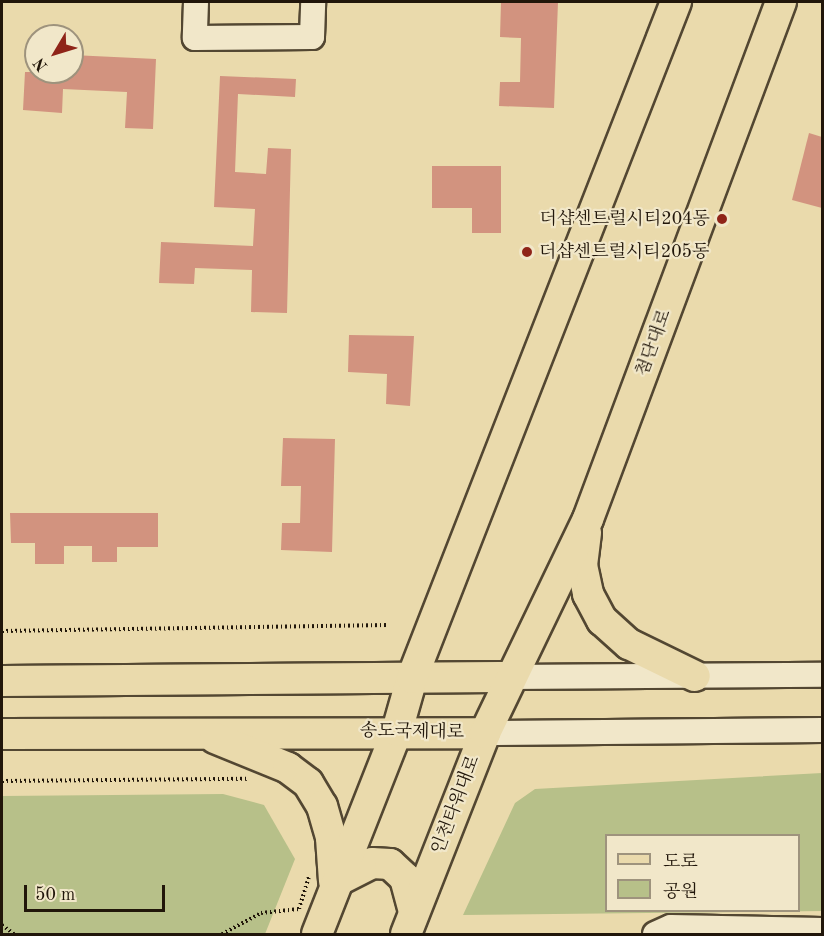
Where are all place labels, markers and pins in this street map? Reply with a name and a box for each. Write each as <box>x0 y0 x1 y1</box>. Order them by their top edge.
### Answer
place label: 더샵센트럴시티204동 <box>540 208 710 230</box>
marker: 더샵센트럴시티204동 <box>715 212 729 226</box>
place label: 더샵센트럴시티205동 <box>539 241 709 263</box>
marker: 더샵센트럴시티205동 <box>520 245 534 259</box>

